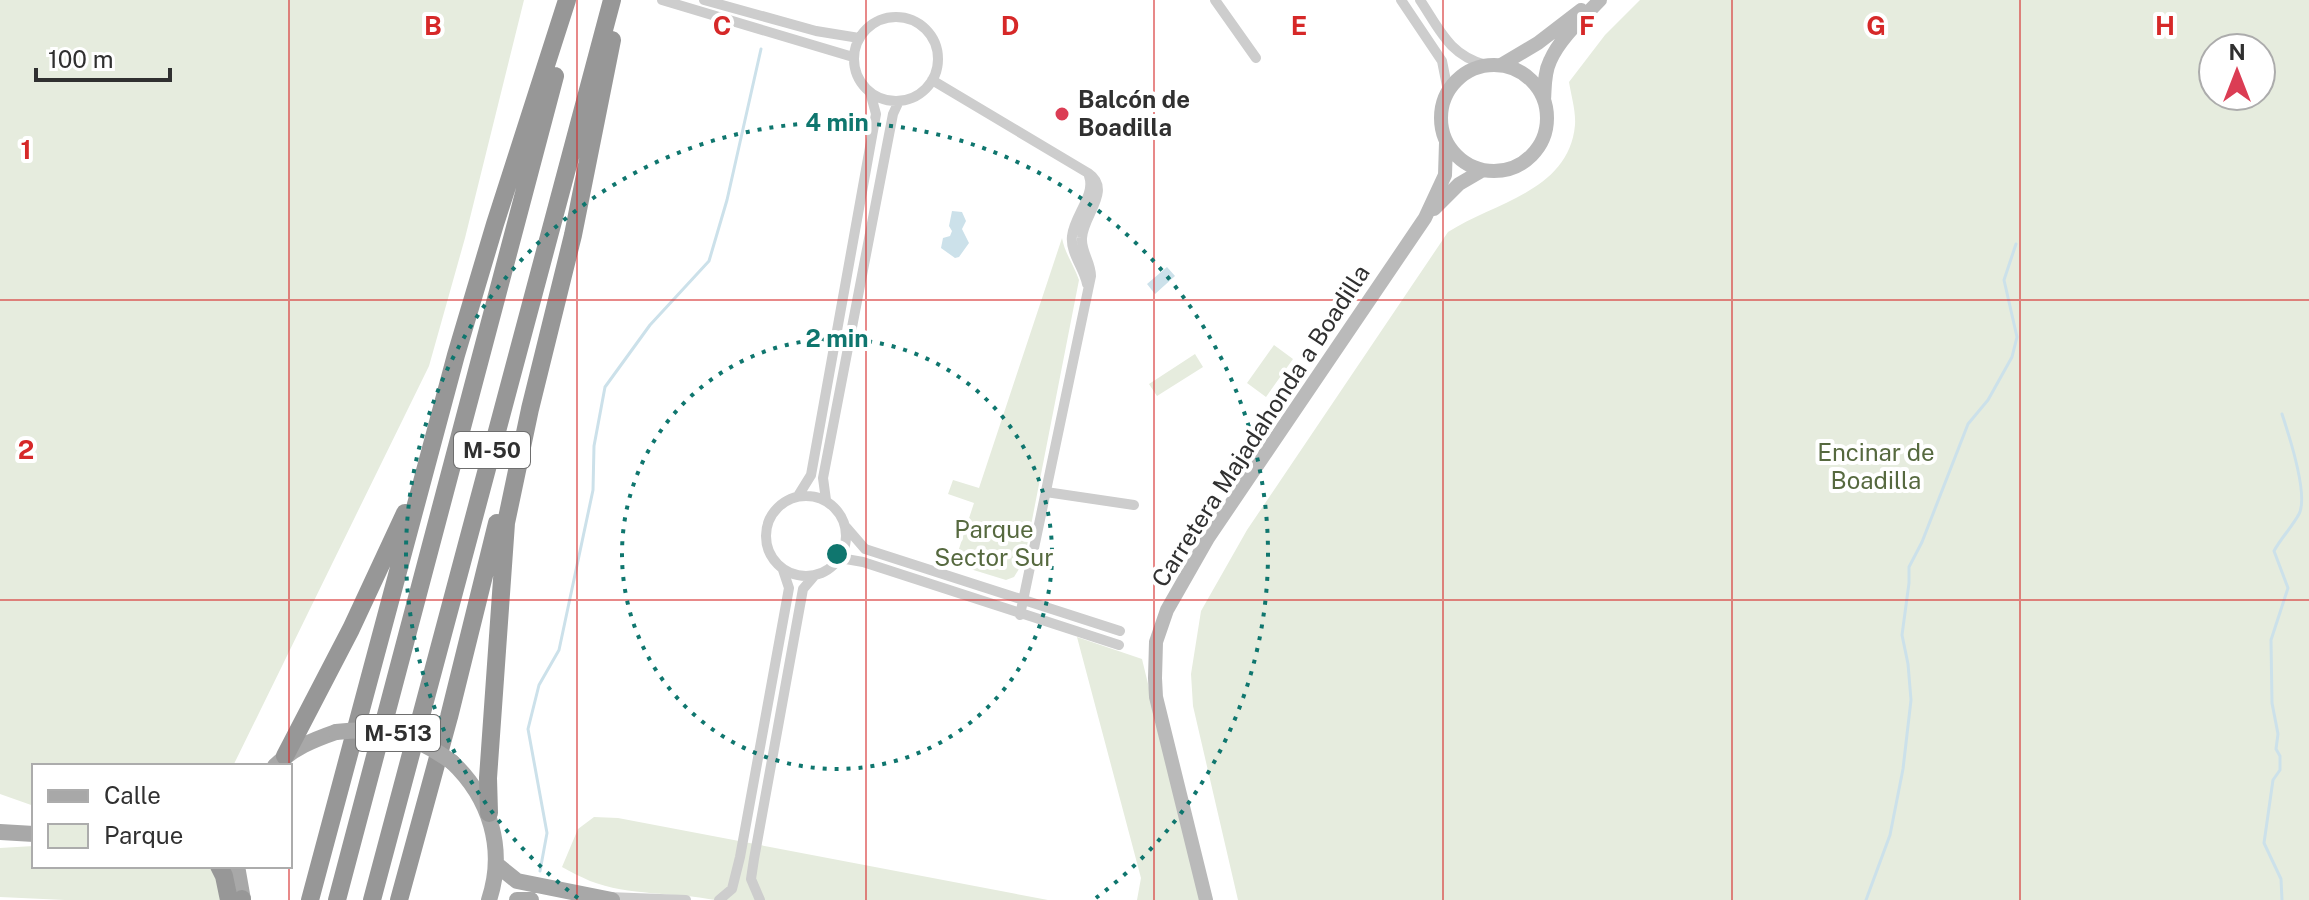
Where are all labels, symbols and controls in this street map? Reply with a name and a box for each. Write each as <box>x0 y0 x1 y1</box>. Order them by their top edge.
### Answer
text: B <box>424 10 442 41</box>
text: C <box>713 10 731 41</box>
text: D <box>1001 10 1019 41</box>
text: E <box>1291 10 1307 41</box>
text: F <box>1579 10 1595 41</box>
text: G <box>1866 10 1886 41</box>
text: H <box>2155 10 2175 41</box>
scale bar <box>36 32 170 82</box>
north arrow <box>2197 32 2277 112</box>
text: N <box>2228 39 2246 65</box>
text: 100 m <box>48 45 114 73</box>
place label: Balcón de Boadilla <box>1078 85 1190 141</box>
marker: Balcón de Boadilla <box>1053 105 1071 123</box>
text: 4 min <box>805 108 869 136</box>
text: 1 <box>20 134 32 165</box>
street label: Carretera Majadahonda a Boadilla <box>1145 259 1375 592</box>
text: 2 min <box>806 324 868 352</box>
road number: M-50 <box>454 432 530 468</box>
text: 2 <box>18 434 34 465</box>
park label: Encinar de Boadilla <box>1817 438 1935 494</box>
park label: Parque Sector Sur <box>934 515 1054 571</box>
centre of rings <box>823 540 851 568</box>
road number: M-513 <box>356 715 440 751</box>
legend <box>32 764 292 868</box>
text: Calle <box>104 781 161 809</box>
text: Parque <box>104 821 183 849</box>

